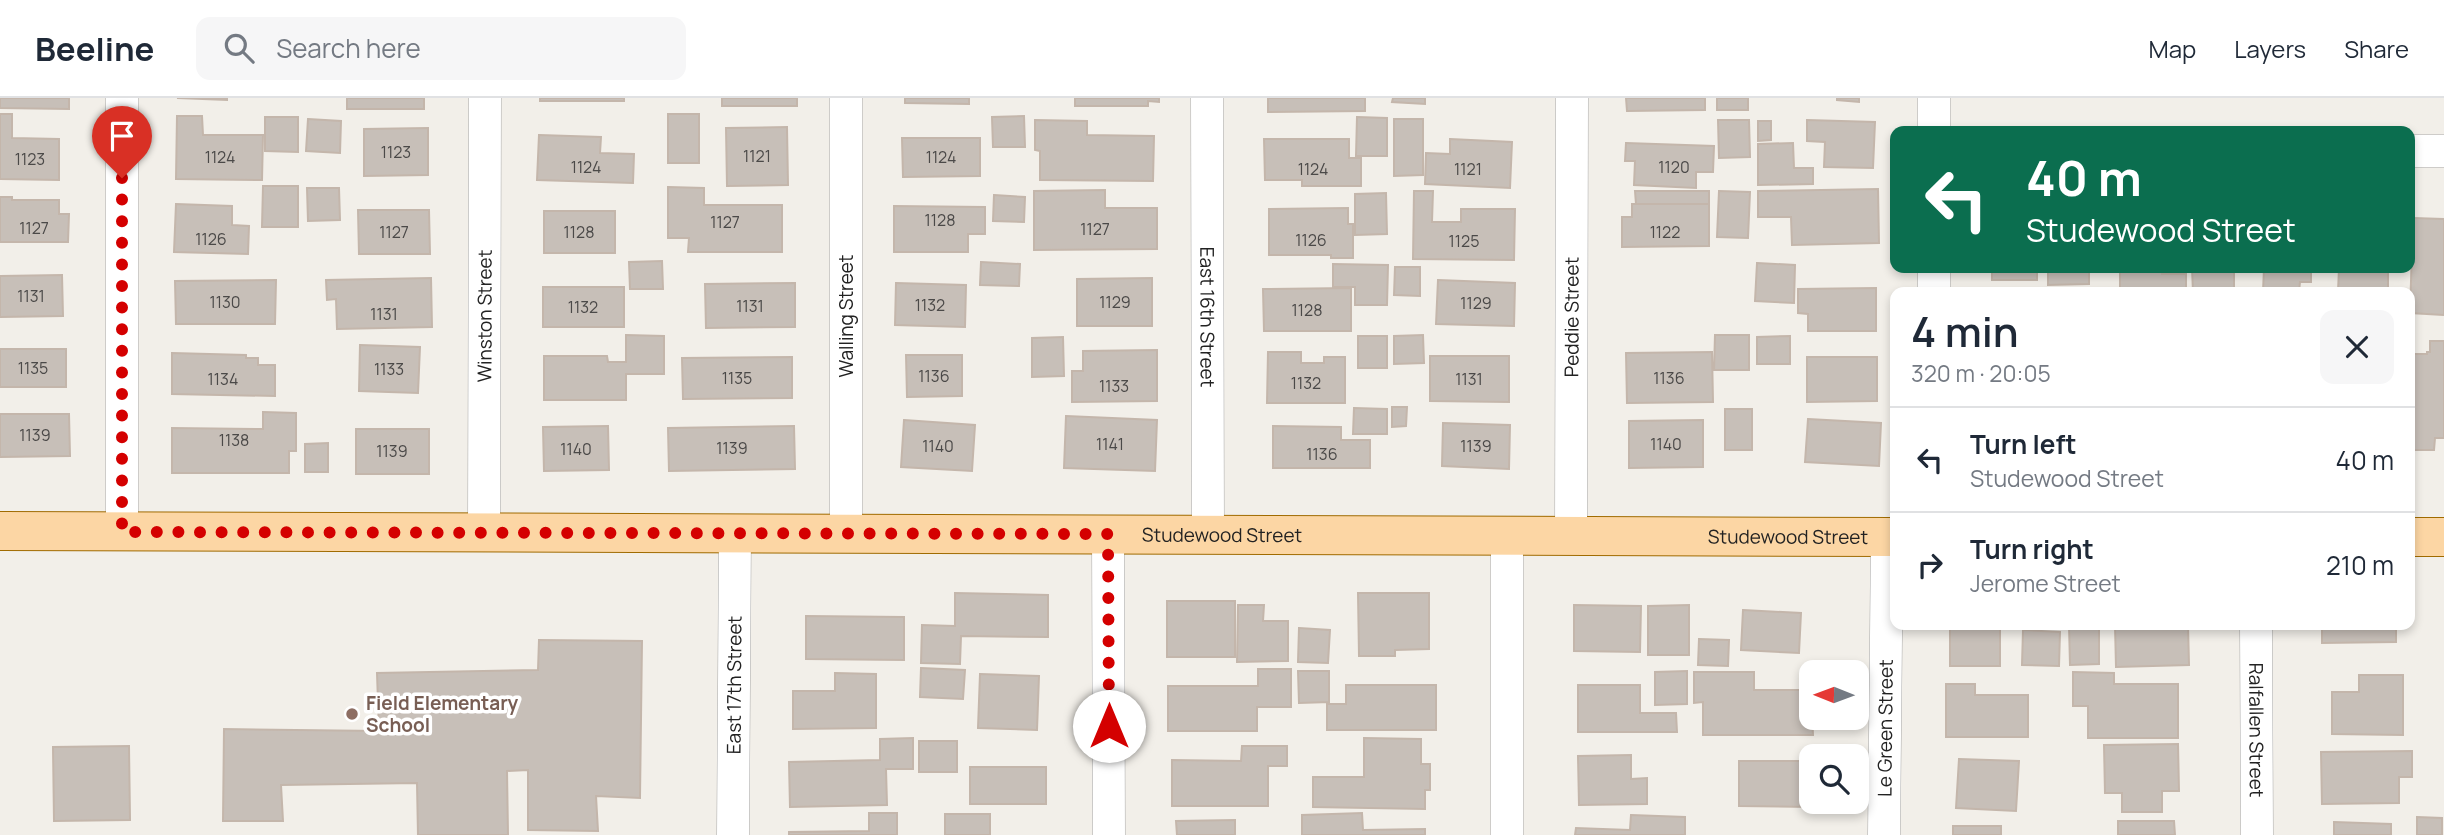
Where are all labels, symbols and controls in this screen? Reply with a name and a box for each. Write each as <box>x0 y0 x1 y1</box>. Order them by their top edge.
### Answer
search box <box>196 17 686 80</box>
text: Beeline <box>35 26 154 71</box>
icon: search <box>220 29 258 67</box>
text: Search here <box>276 30 421 66</box>
text: Map <box>2149 32 2196 65</box>
text: Layers <box>2234 32 2306 65</box>
text: Share <box>2344 32 2409 65</box>
pin <box>92 106 152 178</box>
icon: arrive <box>103 117 141 155</box>
house number: 1123 <box>381 141 411 163</box>
text: 40 m <box>2026 144 2142 211</box>
house number: 1121 <box>743 145 771 167</box>
house number: 1124 <box>205 146 235 168</box>
house number: 1124 <box>926 146 956 168</box>
house number: 1123 <box>15 148 45 170</box>
icon: left <box>1911 154 2002 245</box>
house number: 1124 <box>571 156 601 178</box>
house number: 1120 <box>1658 156 1690 178</box>
house number: 1124 <box>1298 158 1328 180</box>
house number: 1121 <box>1454 158 1482 180</box>
text: Studewood Street <box>2026 208 2296 252</box>
house number: 1128 <box>925 209 955 231</box>
house number: 1127 <box>710 211 740 233</box>
house number: 1127 <box>19 217 49 239</box>
house number: 1127 <box>1080 218 1110 240</box>
house number: 1127 <box>379 221 409 243</box>
house number: 1128 <box>564 221 594 243</box>
house number: 1122 <box>1650 221 1680 243</box>
house number: 1126 <box>195 228 227 250</box>
house number: 1126 <box>1295 229 1327 251</box>
house number: 1125 <box>1449 230 1479 252</box>
street label: East 16th Street <box>1194 247 1221 387</box>
street label: Winston Street <box>471 250 498 382</box>
street label: Walling Street <box>833 255 859 377</box>
street label: Peddie Street <box>1558 257 1585 377</box>
house number: 1131 <box>17 285 45 307</box>
house number: 1130 <box>209 291 241 313</box>
house number: 1129 <box>1099 291 1131 313</box>
house number: 1129 <box>1460 292 1492 314</box>
house number: 1132 <box>915 294 945 316</box>
house number: 1131 <box>736 295 764 317</box>
house number: 1132 <box>568 296 598 318</box>
house number: 1128 <box>1292 299 1322 321</box>
text: 4 min <box>1911 302 2019 360</box>
house number: 1131 <box>370 303 398 325</box>
button: close <box>2320 310 2394 384</box>
house number: 1135 <box>18 357 48 379</box>
text: 320 m · 20:05 <box>1911 357 2051 389</box>
house number: 1133 <box>374 358 404 380</box>
house number: 1136 <box>918 365 950 387</box>
house number: 1135 <box>722 367 752 389</box>
house number: 1136 <box>1653 367 1685 389</box>
house number: 1134 <box>208 368 238 390</box>
house number: 1131 <box>1455 368 1483 390</box>
house number: 1132 <box>1291 372 1321 394</box>
house number: 1133 <box>1099 375 1129 397</box>
house number: 1139 <box>19 424 51 446</box>
text: Turn left <box>1970 426 2077 462</box>
house number: 1138 <box>219 429 249 451</box>
house number: 1141 <box>1096 433 1124 455</box>
house number: 1140 <box>1650 433 1682 455</box>
house number: 1140 <box>922 435 954 457</box>
house number: 1139 <box>1460 435 1492 457</box>
house number: 1139 <box>716 437 748 459</box>
house number: 1140 <box>560 438 592 460</box>
house number: 1139 <box>376 440 408 462</box>
icon: left <box>1911 441 1949 479</box>
text: 40 m <box>2336 442 2394 478</box>
house number: 1136 <box>1306 443 1338 465</box>
text: Studewood Street <box>1970 462 2164 494</box>
street label: Studewood Street <box>1142 522 1302 548</box>
street label: Studewood Street <box>1708 523 1868 550</box>
text: Turn right <box>1970 531 2094 567</box>
icon: right <box>1911 546 1949 584</box>
text: 210 m <box>2326 547 2394 583</box>
text: Jerome Street <box>1970 567 2121 599</box>
street label: East 17th Street <box>721 616 747 754</box>
street label: Le Green Street <box>1871 659 1899 797</box>
north arrow <box>1799 660 1869 730</box>
map controls <box>1799 660 1869 814</box>
street label: Ralfallen Street <box>2243 663 2270 797</box>
position arrow <box>1072 689 1146 763</box>
place label: Field Elementary School <box>366 690 519 738</box>
marker: Field Elementary School <box>344 706 360 722</box>
button: search <box>1799 744 1869 814</box>

